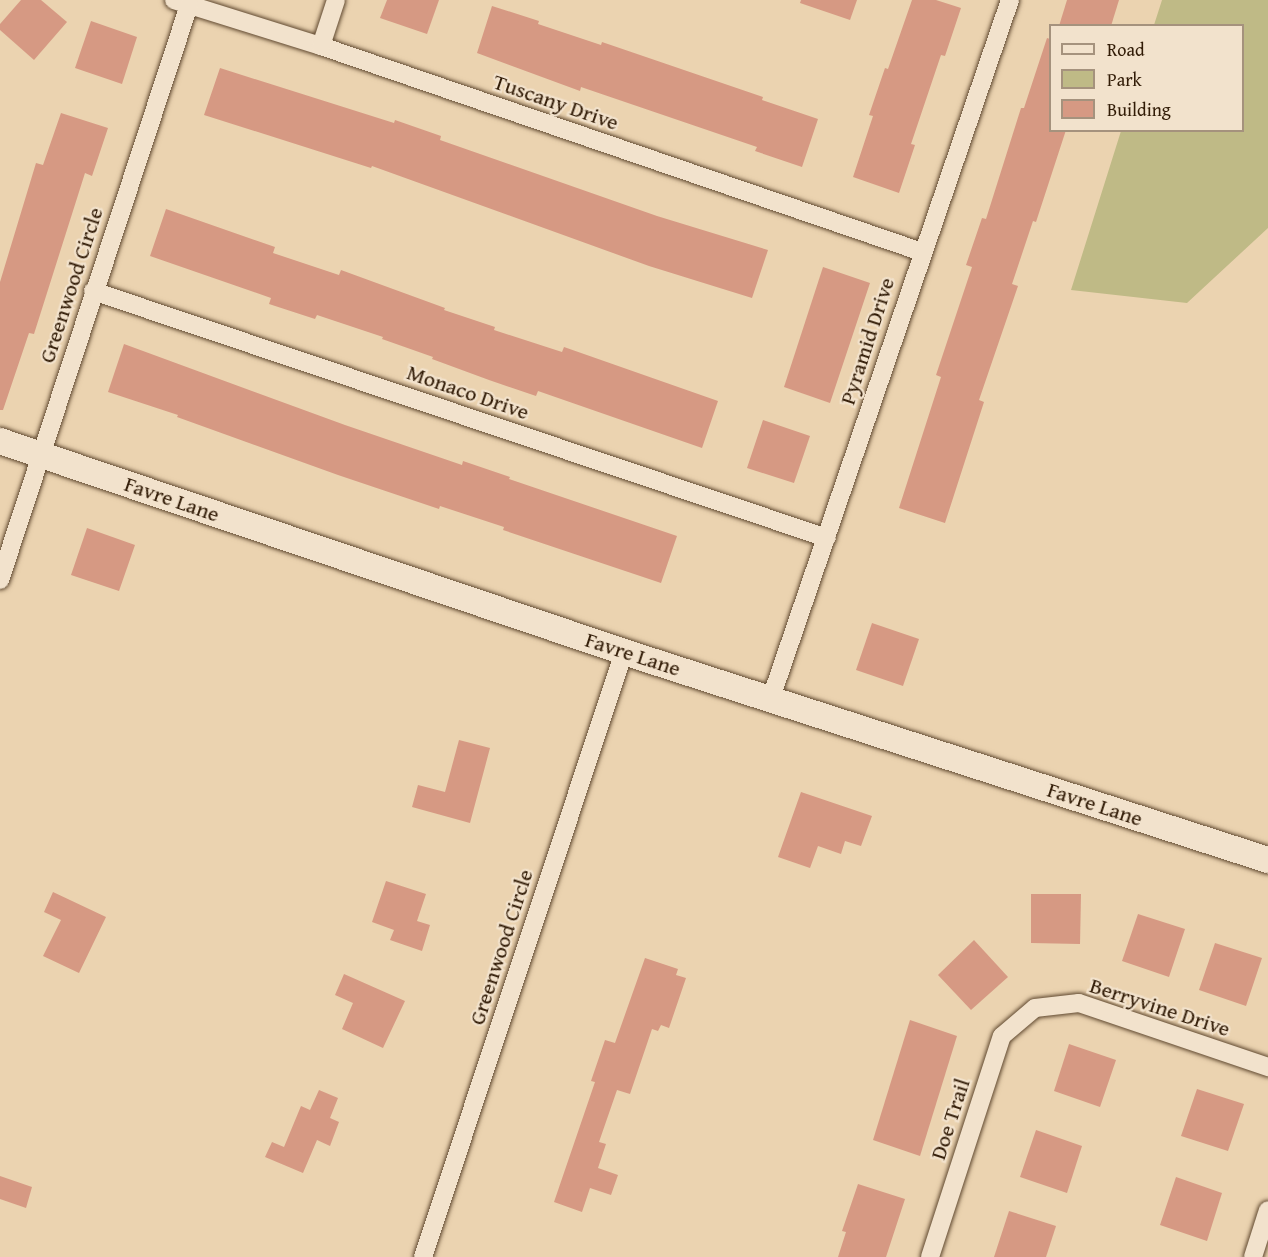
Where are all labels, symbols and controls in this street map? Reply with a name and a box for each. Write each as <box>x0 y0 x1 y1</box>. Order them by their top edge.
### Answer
legend <box>1049 24 1244 132</box>
text: Road <box>1107 36 1145 63</box>
text: Park <box>1107 66 1142 93</box>
street label: Tuscany Drive <box>490 68 622 136</box>
text: Building <box>1107 96 1171 123</box>
street label: Greenwood Circle <box>33 204 109 366</box>
street label: Pyramid Drive <box>834 274 900 408</box>
street label: Monaco Drive <box>404 359 532 425</box>
street label: Favre Lane <box>121 470 223 528</box>
street label: Favre Lane <box>582 626 684 682</box>
street label: Favre Lane <box>1044 776 1146 832</box>
street label: Greenwood Circle <box>463 866 539 1028</box>
street label: Berryvine Drive <box>1087 972 1233 1042</box>
street label: Doe Trail <box>925 1075 975 1163</box>

